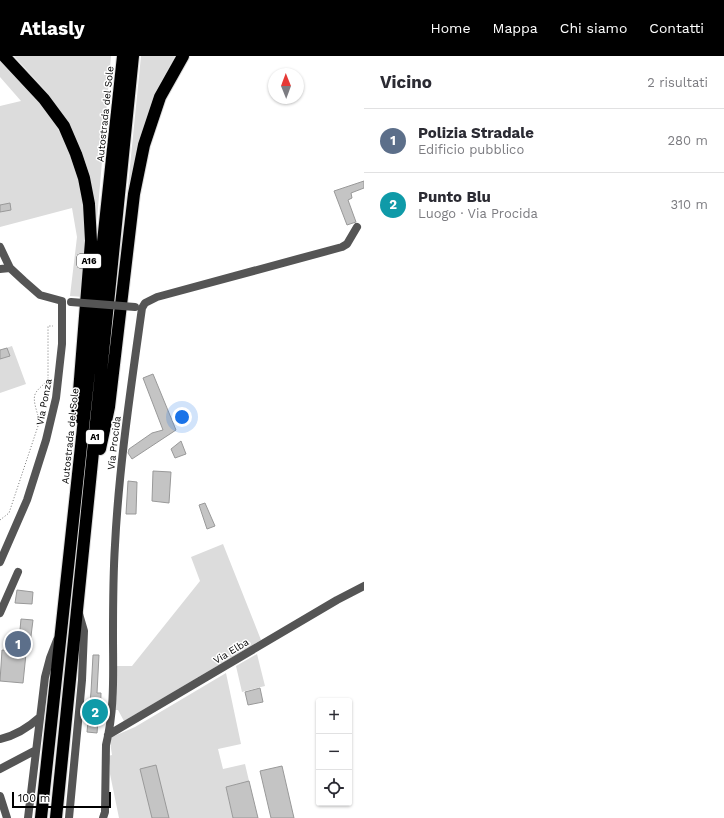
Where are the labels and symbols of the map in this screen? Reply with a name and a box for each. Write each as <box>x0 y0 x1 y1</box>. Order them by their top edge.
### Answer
street label: Autostrada del Sole <box>94 65 116 163</box>
north arrow <box>268 68 304 104</box>
road number: A16 <box>77 254 101 268</box>
street label: Via Ponza <box>34 377 54 426</box>
street label: Autostrada del Sole <box>59 387 81 485</box>
your location <box>172 407 192 427</box>
street label: Via Procida <box>105 415 123 471</box>
road number: A1 <box>86 430 104 444</box>
pin: 1 <box>5 629 31 659</box>
street label: Via Elba <box>211 636 251 666</box>
pin: 2 <box>82 697 108 727</box>
scale bar <box>12 790 111 809</box>

